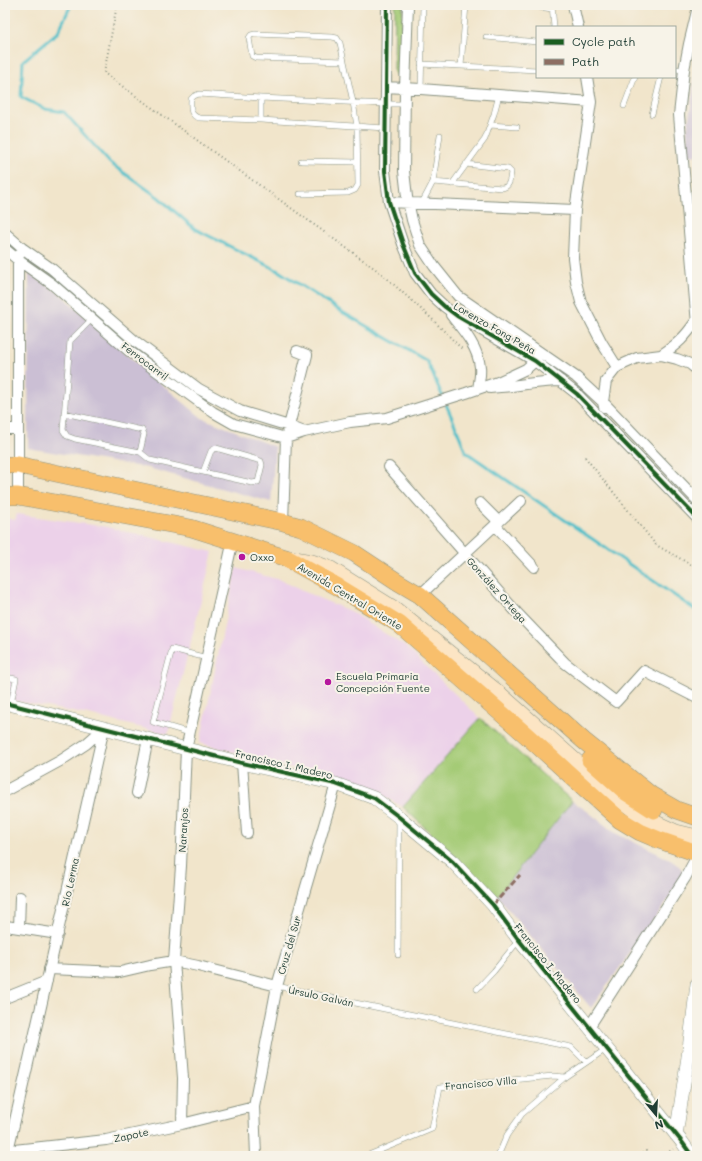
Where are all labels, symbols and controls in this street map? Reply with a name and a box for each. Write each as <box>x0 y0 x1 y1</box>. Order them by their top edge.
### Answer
legend <box>536 26 676 78</box>
text: Cycle path <box>572 33 635 49</box>
text: Path <box>572 53 599 69</box>
street label: Lorenzo Fong Peña <box>451 299 539 357</box>
street label: Ferrocarril <box>119 339 171 383</box>
place label: Oxxo <box>250 550 274 564</box>
marker: Oxxo <box>237 552 247 562</box>
street label: González Ortega <box>464 554 530 626</box>
street label: Avenida Central Oriente <box>295 559 405 633</box>
place label: Escuela Primaria Concepción Fuente <box>336 669 430 695</box>
marker: Escuela Primaria Concepción Fuente <box>323 677 333 687</box>
street label: Francisco I. Madero <box>234 746 334 782</box>
street label: Naranjos <box>175 807 191 853</box>
street label: Río Lerma <box>58 856 82 908</box>
street label: Cruz del Sur <box>274 914 304 976</box>
street label: Francisco I. Madero <box>511 920 585 1006</box>
street label: Úrsulo Galván <box>287 982 355 1010</box>
street label: Francisco Villa <box>445 1073 517 1093</box>
north arrow <box>636 1095 676 1135</box>
text: N <box>653 1117 666 1133</box>
street label: Zapote <box>112 1124 150 1146</box>

